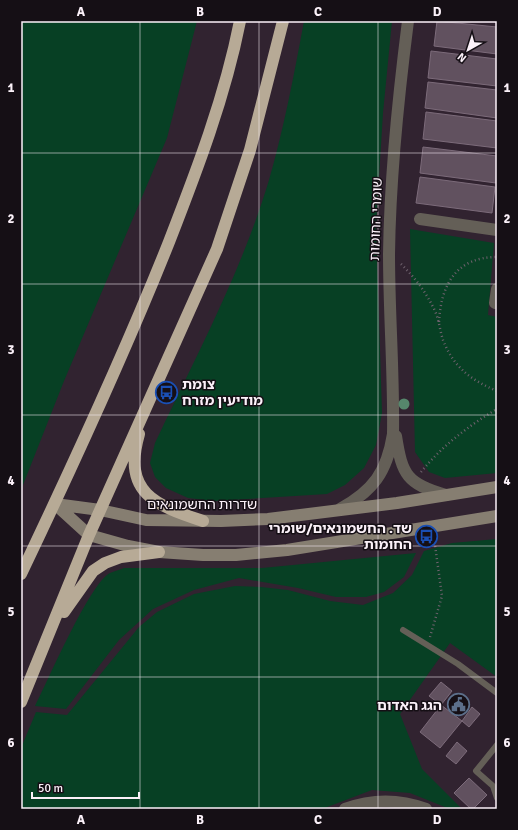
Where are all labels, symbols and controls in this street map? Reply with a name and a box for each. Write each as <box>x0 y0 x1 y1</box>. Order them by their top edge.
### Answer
text: A <box>77 4 86 20</box>
text: B <box>196 4 204 20</box>
text: C <box>314 4 322 20</box>
text: D <box>433 4 442 20</box>
north arrow <box>448 30 488 70</box>
text: N <box>455 50 469 65</box>
text: 1 <box>7 80 15 96</box>
text: 1 <box>503 80 511 96</box>
street label: שומרי החומות <box>366 177 386 261</box>
text: 2 <box>7 211 15 227</box>
text: 2 <box>503 211 511 227</box>
text: 3 <box>7 342 15 358</box>
text: 3 <box>503 342 511 358</box>
place label: צומת מודיעין מזרח <box>182 376 263 409</box>
bus stop icon: צומת מודיעין מזרח <box>154 379 180 405</box>
text: 4 <box>7 473 15 489</box>
text: 4 <box>503 473 511 489</box>
street label: שדרות החשמונאים <box>147 496 257 513</box>
place label: שד. החשמונאים/שומרי החומות <box>268 520 412 553</box>
bus stop icon: שד. החשמונאים/שומרי החומות <box>414 523 440 549</box>
text: 5 <box>7 604 15 620</box>
text: 5 <box>503 604 511 620</box>
public building icon: הגג האדום <box>445 692 471 718</box>
place label: הגג האדום <box>377 697 442 714</box>
text: 6 <box>7 735 15 751</box>
text: 6 <box>503 735 511 751</box>
scale bar <box>32 774 139 800</box>
text: 50 m <box>38 781 63 796</box>
text: A <box>77 812 86 828</box>
text: B <box>196 812 204 828</box>
text: C <box>314 812 322 828</box>
text: D <box>433 812 442 828</box>

